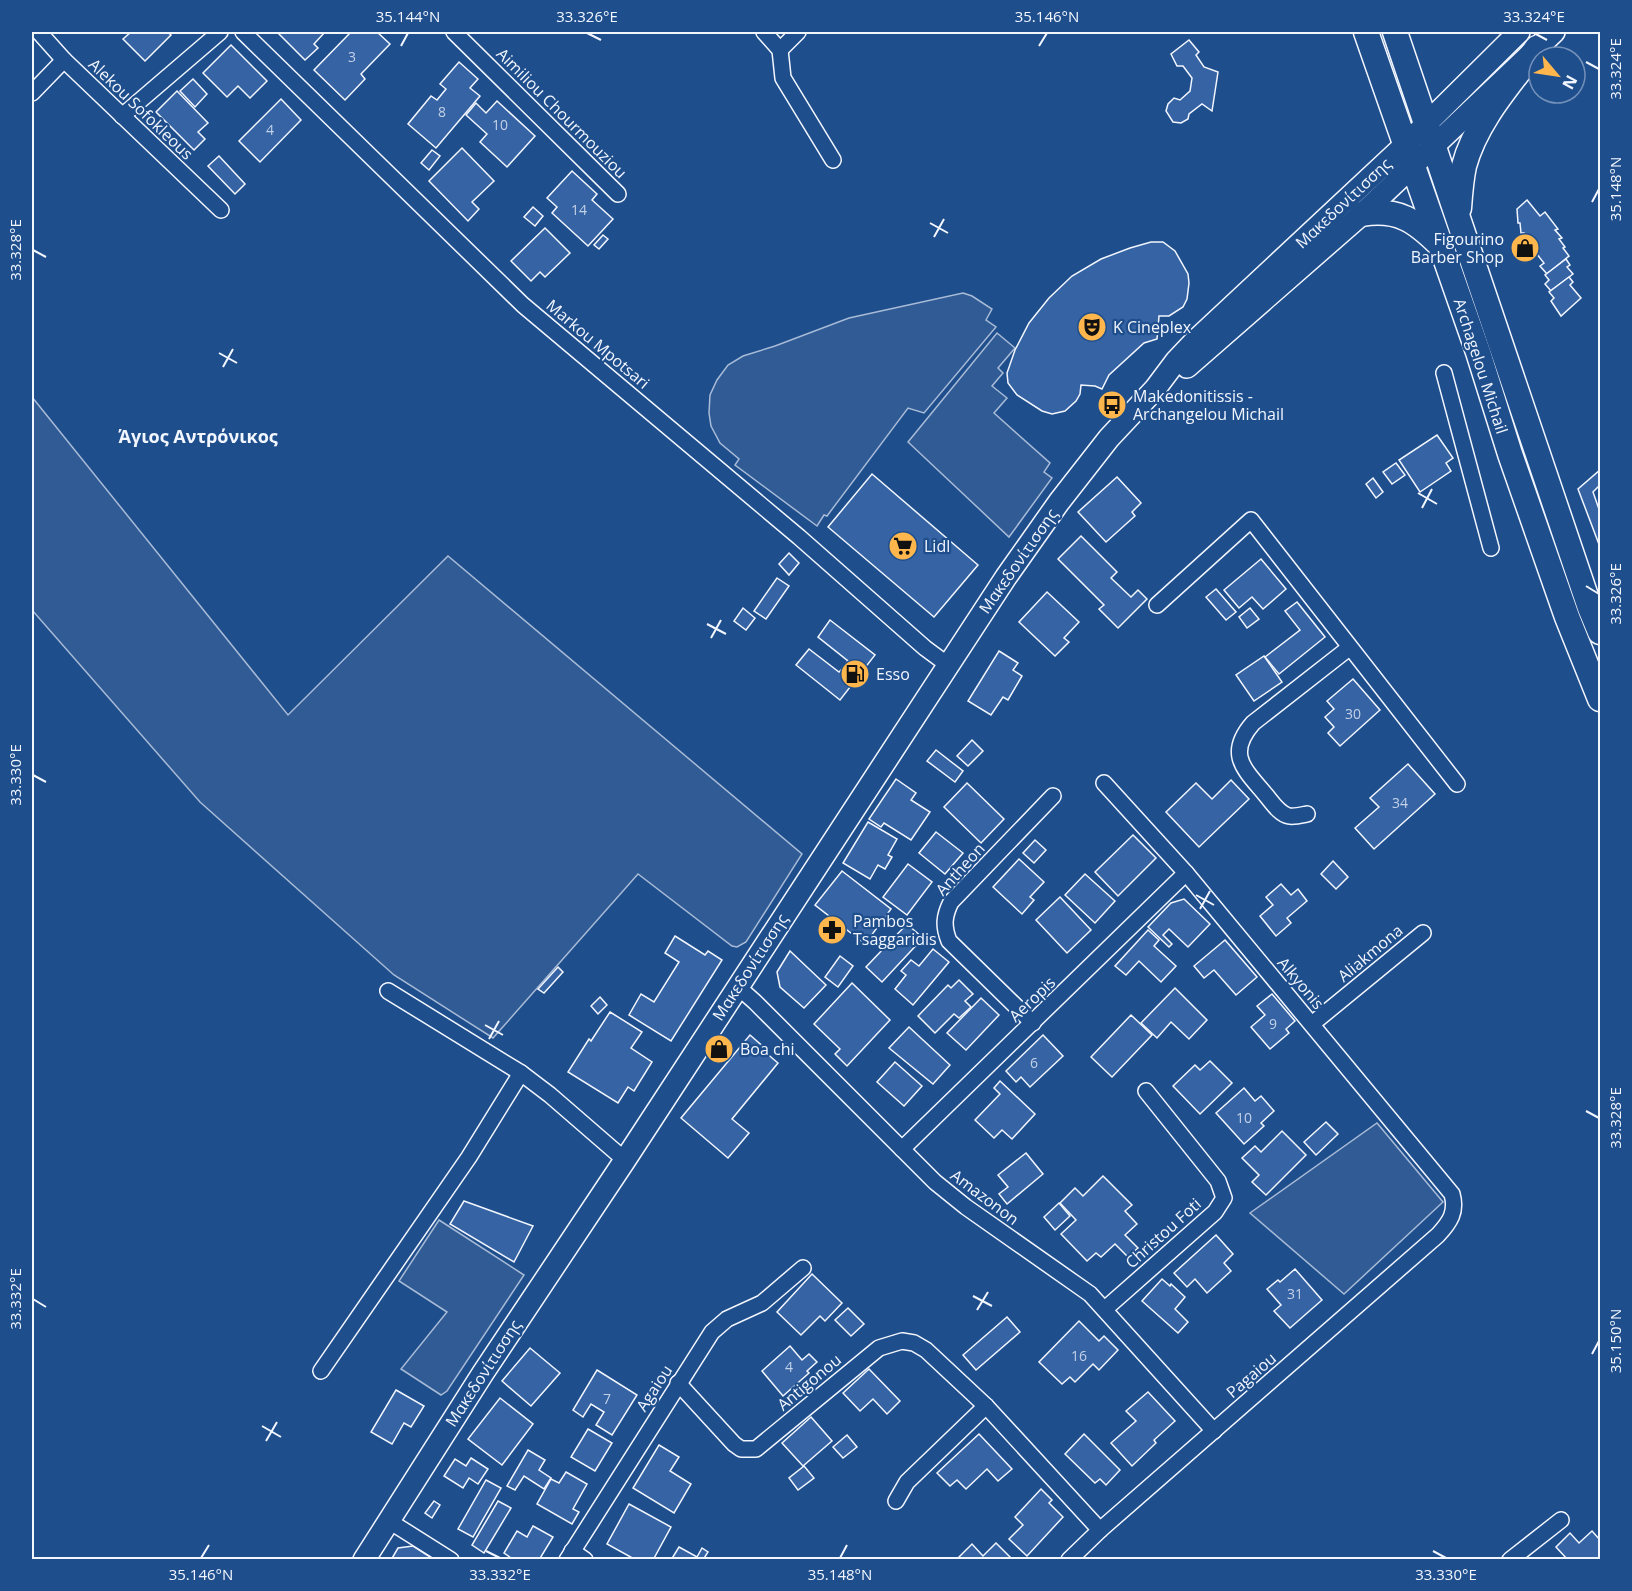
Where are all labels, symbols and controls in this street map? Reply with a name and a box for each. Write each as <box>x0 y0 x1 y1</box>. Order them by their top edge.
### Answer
text: 35.144°N <box>376 6 440 26</box>
text: 33.326°E <box>556 6 618 26</box>
text: 35.146°N <box>1015 6 1079 26</box>
text: 33.324°E <box>1503 6 1565 26</box>
text: 33.324°E <box>1605 38 1625 100</box>
street label: Aimiliou Chourmouziou <box>492 43 632 183</box>
north arrow <box>1527 45 1587 105</box>
house number: 3 <box>348 47 356 66</box>
street label: Alekou Sofokleous <box>84 53 198 165</box>
text: N <box>1557 71 1583 93</box>
house number: 8 <box>438 102 446 121</box>
house number: 10 <box>492 115 508 134</box>
house number: 4 <box>266 120 274 139</box>
street label: Μακεδονίτισσης <box>1290 153 1396 253</box>
text: 35.148°N <box>1605 157 1625 221</box>
house number: 14 <box>571 200 587 219</box>
text: 33.328°E <box>5 219 25 281</box>
place label: Figourino Barber Shop <box>1411 228 1504 268</box>
shop icon: Figourino Barber Shop <box>1509 232 1541 264</box>
street label: Markou Mpotsari <box>542 294 654 394</box>
street label: Archagelou Michail <box>1449 295 1513 437</box>
theatre icon: K Cineplex <box>1076 311 1108 343</box>
place label: K Cineplex <box>1113 316 1192 338</box>
place label: Makedonitissis - Archangelou Michail <box>1133 385 1284 425</box>
bus stop icon: Makedonitissis - Archangelou Michail <box>1096 389 1128 421</box>
district label: Άγιος Αντρόνικος <box>118 424 278 448</box>
street label: Μακεδονίτισσης <box>974 504 1063 618</box>
supermarket icon: Lidl <box>887 530 919 562</box>
place label: Lidl <box>924 535 950 557</box>
text: 33.326°E <box>1605 563 1625 625</box>
fuel station icon: Esso <box>839 658 871 690</box>
place label: Esso <box>876 663 910 685</box>
house number: 30 <box>1345 704 1361 723</box>
text: 33.330°E <box>5 744 25 806</box>
house number: 34 <box>1392 793 1408 812</box>
street label: Antheon <box>930 838 990 900</box>
street label: Μακεδονίτισσης <box>707 909 793 1025</box>
place label: Pambos Tsaggaridis <box>853 910 937 950</box>
pharmacy icon: Pambos Tsaggaridis <box>816 914 848 946</box>
street label: Aliakmona <box>1333 919 1407 987</box>
street label: Alkyonis <box>1273 952 1329 1014</box>
street label: Aeropis <box>1004 971 1060 1027</box>
house number: 9 <box>1269 1014 1277 1033</box>
shop icon: Boa chi <box>703 1033 735 1065</box>
place label: Boa chi <box>740 1038 795 1060</box>
house number: 6 <box>1030 1053 1038 1072</box>
text: 33.328°E <box>1605 1087 1625 1149</box>
house number: 10 <box>1236 1108 1252 1127</box>
street label: Amazonon <box>946 1164 1024 1230</box>
street label: Christou Foti <box>1120 1193 1206 1273</box>
text: 33.332°E <box>5 1268 25 1330</box>
house number: 31 <box>1287 1284 1303 1303</box>
text: 35.150°N <box>1605 1309 1625 1373</box>
street label: Μακεδονίτισσης <box>440 1315 526 1431</box>
house number: 16 <box>1071 1346 1087 1365</box>
street label: Pagaiou <box>1221 1347 1281 1403</box>
street label: Antigonou <box>772 1349 846 1415</box>
house number: 4 <box>785 1357 793 1376</box>
street label: Agaiou <box>631 1361 677 1415</box>
house number: 7 <box>603 1389 611 1408</box>
text: 35.146°N <box>169 1564 233 1584</box>
text: 33.332°E <box>469 1564 531 1584</box>
text: 35.148°N <box>808 1564 872 1584</box>
text: 33.330°E <box>1415 1564 1477 1584</box>

